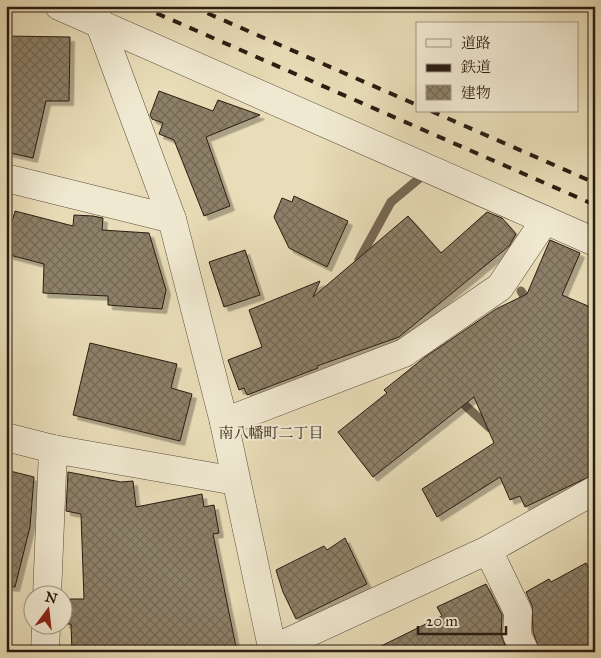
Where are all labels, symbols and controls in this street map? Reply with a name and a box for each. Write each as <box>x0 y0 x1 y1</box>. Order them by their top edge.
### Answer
legend <box>416 22 578 112</box>
text: 道路 <box>461 34 491 52</box>
text: 鉄道 <box>461 58 491 76</box>
text: 建物 <box>461 84 491 102</box>
district label: 南八幡町二丁目 <box>218 424 324 442</box>
north arrow <box>22 586 72 636</box>
text: N <box>43 588 59 608</box>
scale bar <box>418 603 506 635</box>
text: 20 m <box>426 612 458 630</box>

